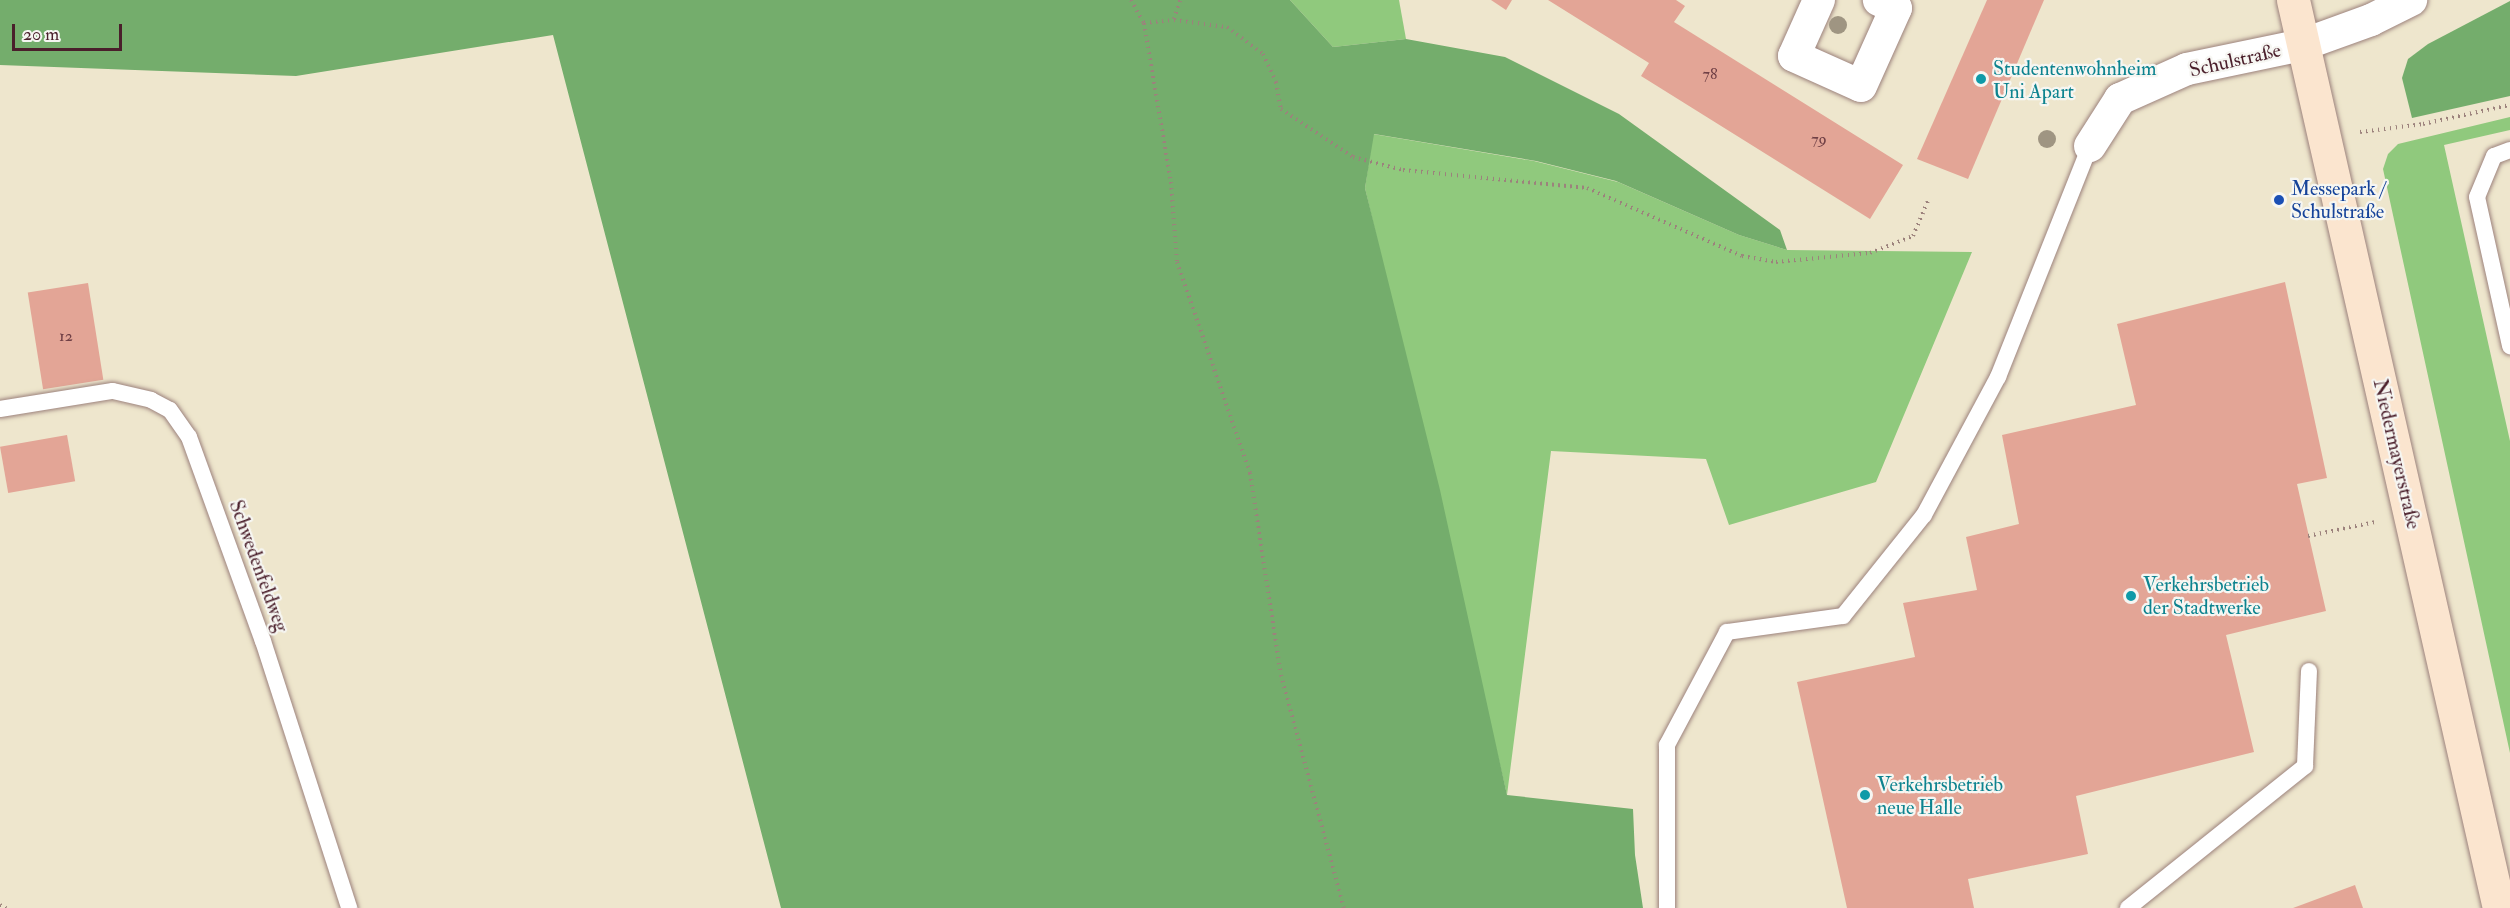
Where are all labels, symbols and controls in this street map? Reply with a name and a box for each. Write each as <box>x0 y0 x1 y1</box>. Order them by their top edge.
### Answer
scale bar <box>15 12 124 50</box>
text: 20 m <box>23 23 59 46</box>
street label: Schulstraße <box>2187 38 2283 82</box>
place label: Studentenwohnheim Uni Apart <box>1993 56 2156 103</box>
house number: 78 <box>1703 64 1717 84</box>
marker: Studentenwohnheim Uni Apart <box>1974 72 1988 86</box>
house number: 79 <box>1811 129 1827 149</box>
place label: Messepark / Schulstraße <box>2291 176 2385 223</box>
marker: Messepark / Schulstraße <box>2272 193 2286 207</box>
house number: 12 <box>59 326 73 346</box>
street label: Niedermayerstraße <box>2368 377 2426 531</box>
street label: Schwedenfeldweg <box>224 497 294 635</box>
place label: Verkehrsbetrieb der Stadtwerke <box>2143 572 2269 619</box>
marker: Verkehrsbetrieb der Stadtwerke <box>2124 589 2138 603</box>
place label: Verkehrsbetrieb neue Halle <box>1877 772 2003 819</box>
marker: Verkehrsbetrieb neue Halle <box>1858 788 1872 802</box>

